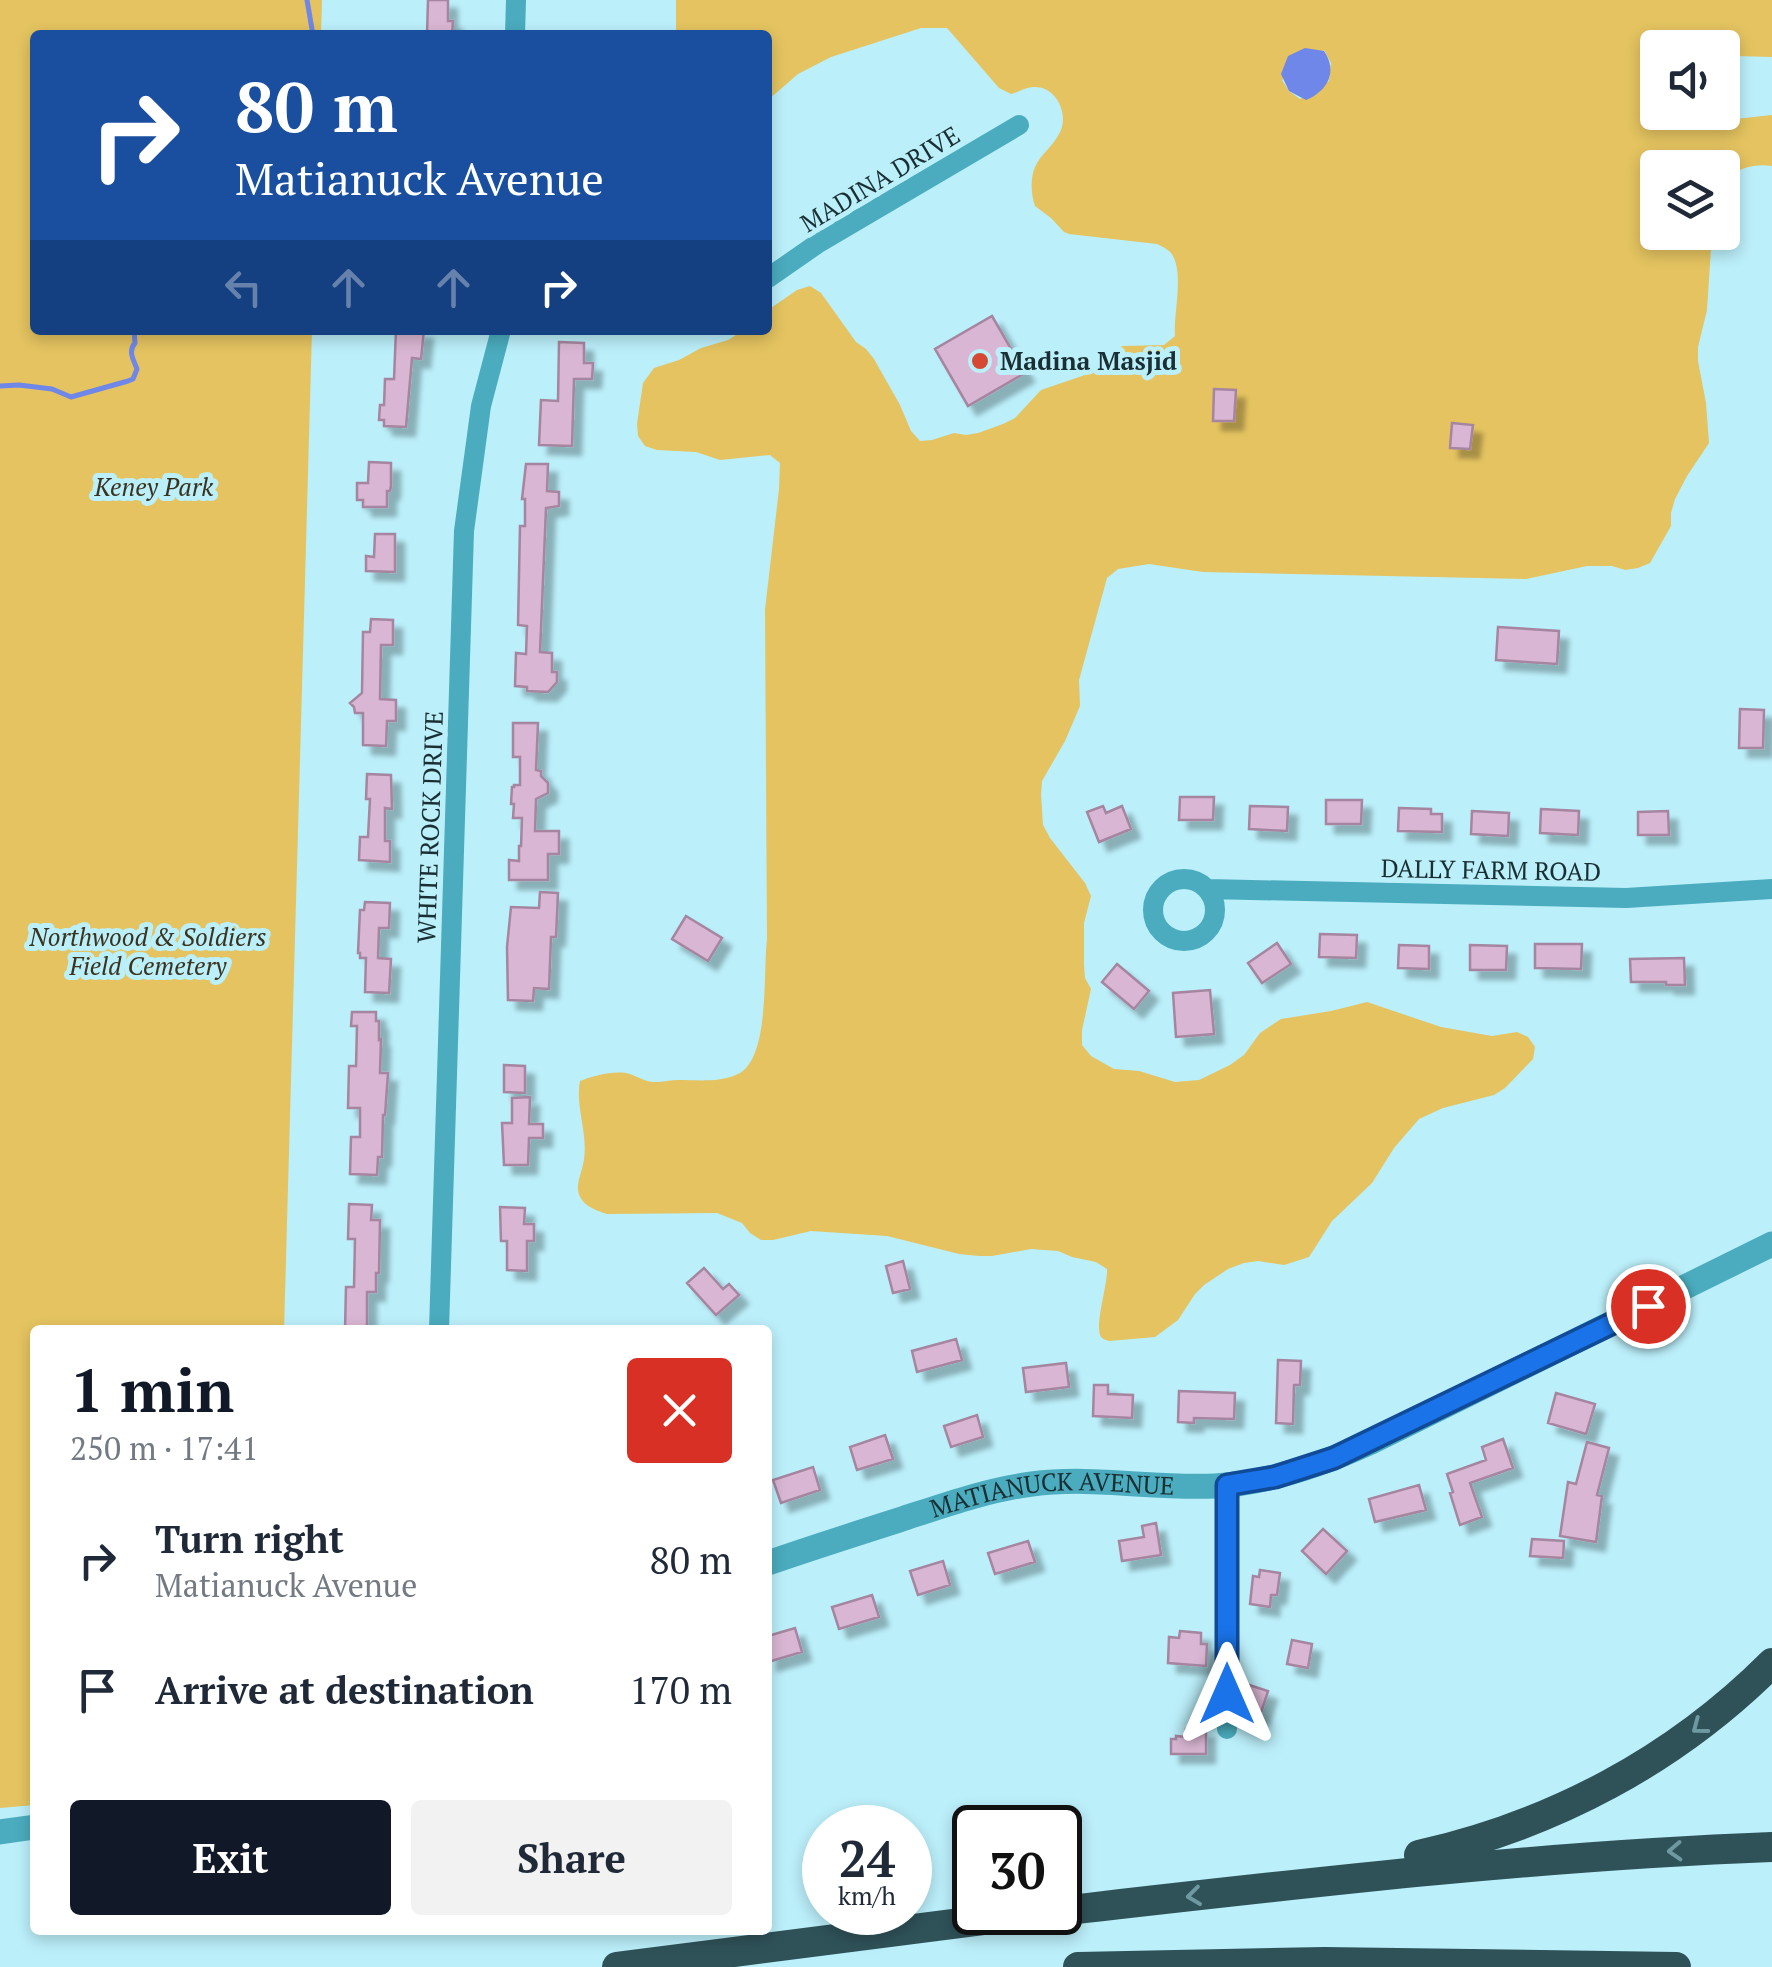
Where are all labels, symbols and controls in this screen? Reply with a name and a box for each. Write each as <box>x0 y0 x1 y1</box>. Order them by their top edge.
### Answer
map controls <box>1640 30 1740 250</box>
button: sound <box>1640 30 1740 130</box>
text: 80 m <box>235 59 398 152</box>
icon: right <box>70 70 200 200</box>
street label: MADINA DRIVE <box>794 118 966 239</box>
text: Matianuck Avenue <box>235 148 604 208</box>
button: layers <box>1640 150 1740 250</box>
icon: left <box>216 260 271 315</box>
icon: ahead <box>321 260 376 315</box>
icon: ahead <box>426 260 481 315</box>
icon: right <box>531 260 586 315</box>
place label: Madina Masjid <box>1000 344 1177 377</box>
marker: Madina Masjid <box>969 350 991 372</box>
park label: Keney Park <box>94 470 214 503</box>
street label: WHITE ROCK DRIVE <box>409 710 450 944</box>
street label: DALLY FARM ROAD <box>1381 851 1601 888</box>
park label: Northwood & Soldiers Field Cemetery <box>29 920 266 982</box>
pin <box>1606 1264 1691 1349</box>
icon: arrive <box>1621 1279 1676 1334</box>
text: 1 min <box>70 1350 234 1429</box>
button: close <box>627 1358 732 1463</box>
text: 250 m · 17:41 <box>70 1427 258 1469</box>
street label: MATIANUCK AVENUE <box>926 1464 1175 1525</box>
text: Turn right <box>155 1514 344 1564</box>
icon: right <box>70 1533 125 1588</box>
text: 80 m <box>649 1535 732 1585</box>
text: Matianuck Avenue <box>155 1564 417 1606</box>
position arrow <box>1175 1642 1279 1746</box>
icon: arrive <box>70 1663 125 1718</box>
text: Arrive at destination <box>155 1665 534 1715</box>
text: 170 m <box>629 1665 732 1715</box>
one-way arrow <box>1692 1716 1710 1733</box>
button: Exit <box>70 1800 391 1915</box>
button: Share <box>411 1800 732 1915</box>
speed limit sign: 30 <box>952 1805 1082 1935</box>
text: 24 <box>839 1825 895 1891</box>
one-way arrow <box>1666 1840 1682 1861</box>
text: km/h <box>838 1879 896 1912</box>
one-way arrow <box>1185 1884 1202 1905</box>

